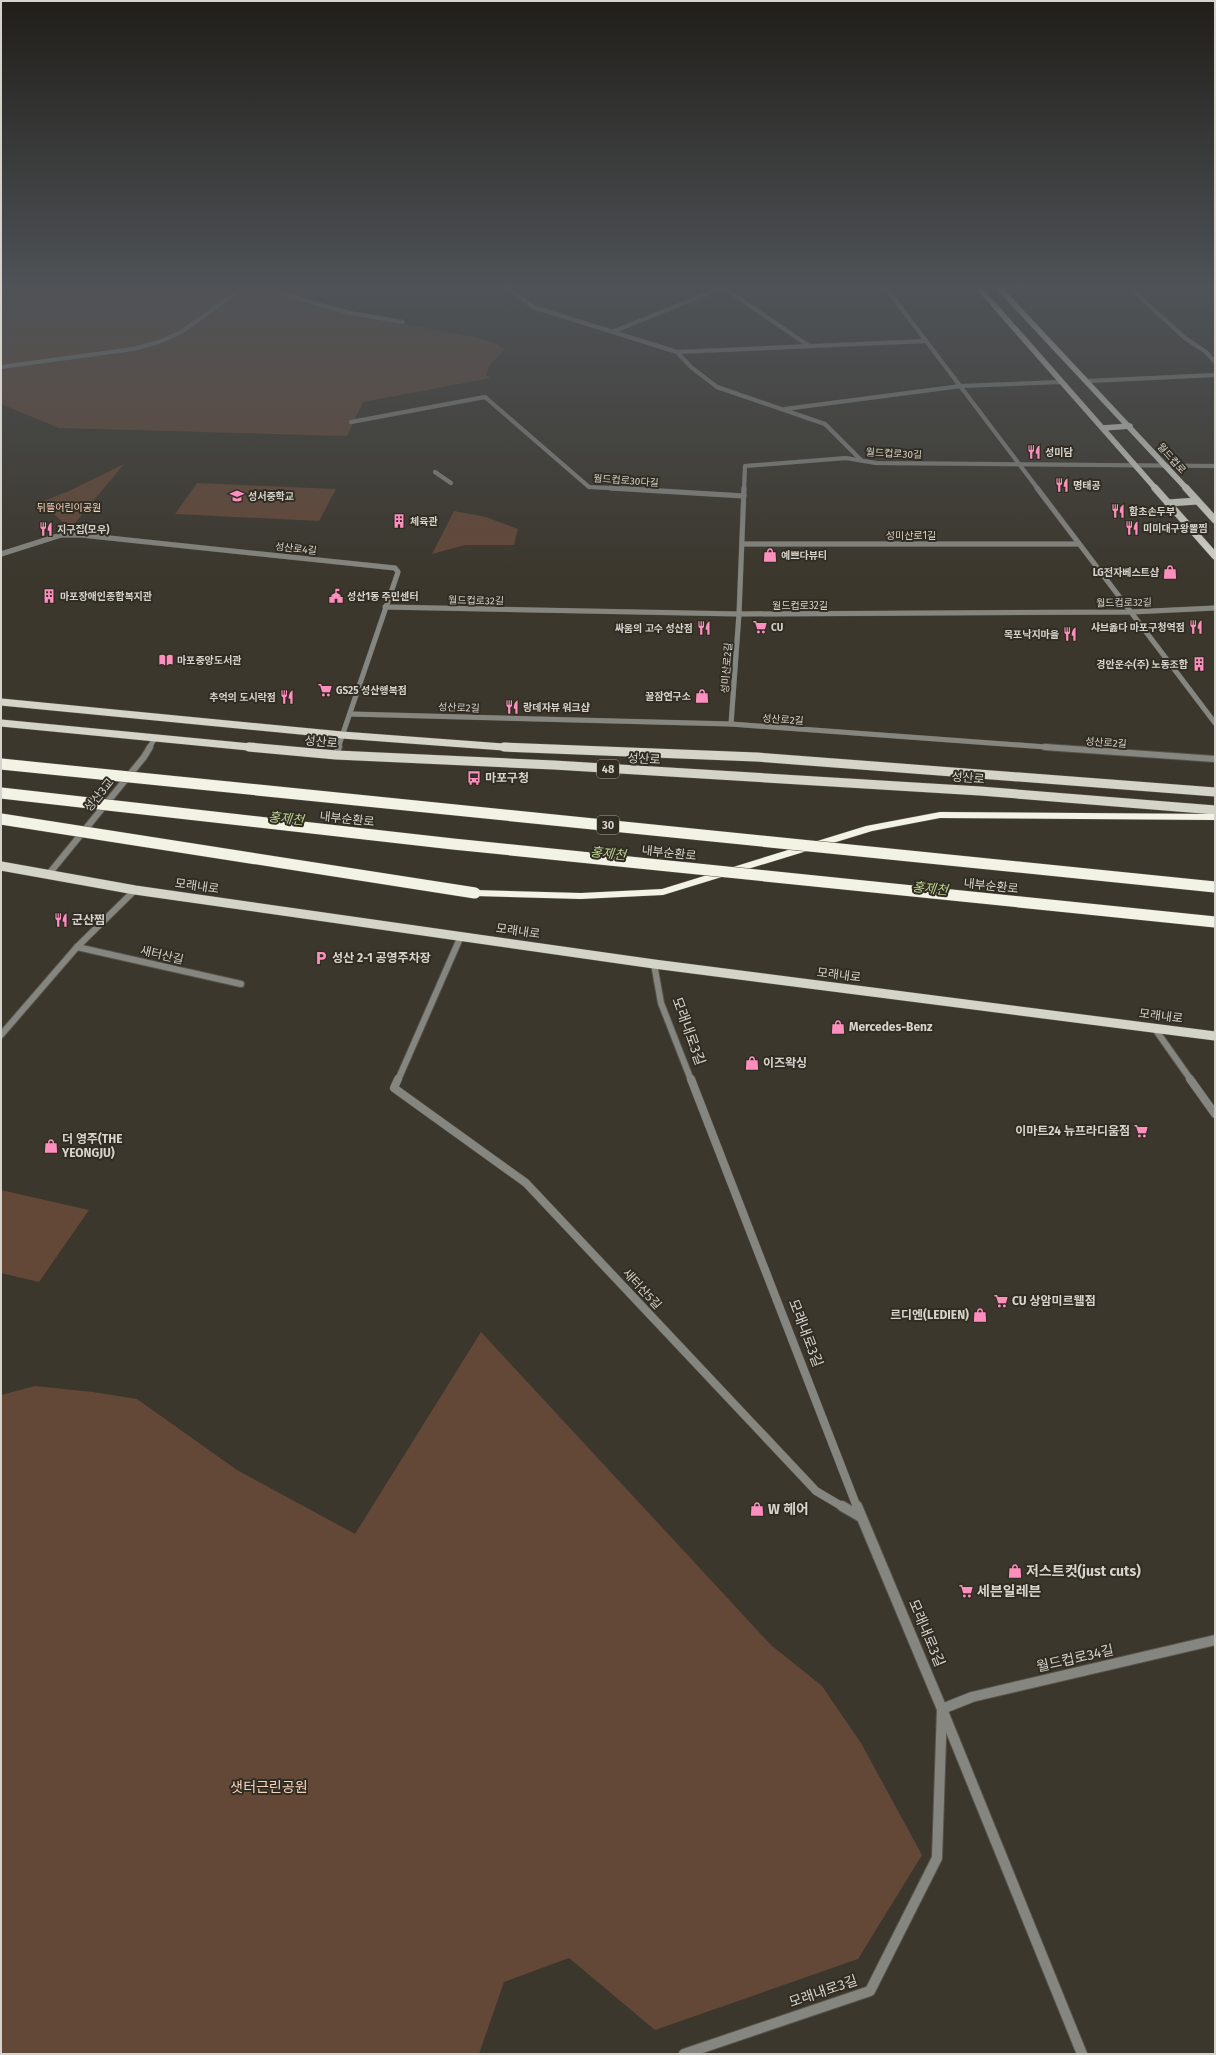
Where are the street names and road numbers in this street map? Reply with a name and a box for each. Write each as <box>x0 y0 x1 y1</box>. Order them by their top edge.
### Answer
street label: 월드컵로 <box>1154 441 1188 476</box>
street label: 월드컵로30길 <box>865 447 923 461</box>
street label: 월드컵로30다길 <box>593 473 659 489</box>
street label: 성미산로1길 <box>886 530 936 542</box>
street label: 성산로4길 <box>274 541 317 557</box>
street label: 월드컵로32길 <box>448 595 504 607</box>
street label: 월드컵로32길 <box>1096 597 1152 609</box>
street label: 월드컵로32길 <box>772 600 828 612</box>
street label: 성미산로2길 <box>719 642 735 694</box>
street label: 성산로2길 <box>438 701 480 715</box>
street label: 성산로2길 <box>762 713 804 727</box>
street label: 성산로 <box>304 734 338 750</box>
street label: 성산로2길 <box>1085 736 1127 750</box>
street label: 성산로 <box>627 751 661 767</box>
road number: 48 <box>597 760 619 778</box>
street label: 성산로 <box>951 770 985 786</box>
street label: 성산3교 <box>81 775 117 815</box>
street label: 내부순환로 <box>319 809 375 829</box>
road number: 30 <box>597 816 619 834</box>
street label: 내부순환로 <box>641 843 697 863</box>
street label: 모래내로 <box>174 876 220 896</box>
street label: 내부순환로 <box>963 876 1019 896</box>
street label: 모래내로 <box>495 921 541 941</box>
street label: 새터산길 <box>139 943 185 967</box>
street label: 모래내로 <box>816 965 862 985</box>
street label: 모래내로3길 <box>668 995 709 1068</box>
street label: 모래내로 <box>1138 1006 1184 1026</box>
street label: 새터산5길 <box>620 1266 664 1312</box>
street label: 모래내로3길 <box>785 1297 826 1370</box>
street label: 모래내로3길 <box>905 1597 948 1669</box>
street label: 월드컵로34길 <box>1035 1641 1115 1676</box>
street label: 모래내로3길 <box>787 1972 860 2011</box>

